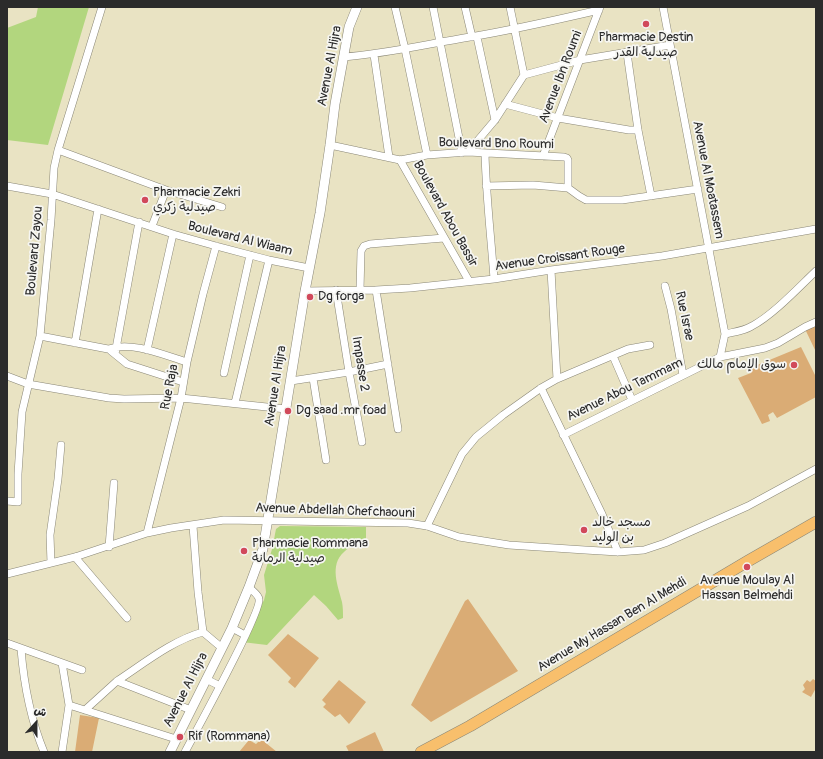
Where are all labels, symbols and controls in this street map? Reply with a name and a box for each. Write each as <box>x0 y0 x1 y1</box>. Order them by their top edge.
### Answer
marker: Pharmacie Destin صيدلية القدر <box>641 19 651 29</box>
street label: Avenue Al Hijra <box>315 24 345 108</box>
street label: Avenue Ibn Roumi <box>536 29 586 125</box>
place label: Pharmacie Destin صيدلية القدر <box>599 30 693 61</box>
street label: Avenue Al Moatassem <box>689 120 727 240</box>
street label: Boulevard Bno Roumi <box>438 135 554 153</box>
street label: Boulevard Abou Bassir <box>409 158 481 270</box>
place label: Pharmacie Zekri صيدلية زكري <box>153 185 240 216</box>
marker: Pharmacie Zekri صيدلية زكري <box>140 195 150 205</box>
street label: Boulevard Zayou <box>23 206 47 296</box>
street label: Boulevard Al Wiaam <box>186 218 294 260</box>
street label: Avenue Croissant Rouge <box>494 241 626 275</box>
place label: Dg forga <box>318 289 364 305</box>
street label: Rue Israe <box>671 290 697 342</box>
marker: Dg forga <box>305 292 315 302</box>
street label: Impasse 2 <box>348 335 372 393</box>
street label: Avenue Al Hijra <box>262 344 290 428</box>
street label: Avenue Abou Tammam <box>564 355 686 425</box>
place label: سوق الإمام مالك <box>697 357 786 373</box>
marker: سوق الإمام مالك <box>789 360 799 370</box>
street label: Rue Raja <box>158 363 182 411</box>
place label: Dg saad .mr foad <box>296 403 386 419</box>
marker: Dg saad .mr foad <box>283 406 293 416</box>
street label: Avenue Abdellah Chefchaouni <box>255 500 415 522</box>
place label: مسجد خالد بن الوليد <box>592 515 651 546</box>
marker: مسجد خالد بن الوليد <box>579 525 589 535</box>
place label: Pharmacie Rommana صيدلية الرمانة <box>252 536 368 567</box>
marker: Pharmacie Rommana صيدلية الرمانة <box>239 546 249 556</box>
marker: Avenue Moulay Al Hassan Belmehdi <box>742 562 752 572</box>
place label: Avenue Moulay Al Hassan Belmehdi <box>700 573 794 604</box>
street label: Avenue My Hassan Ben Al Mehdi <box>535 574 689 676</box>
street label: Avenue Al Hijra <box>161 650 211 730</box>
north arrow <box>16 703 56 743</box>
text: ش <box>32 703 48 720</box>
place label: Rif (Rommana) <box>188 729 271 745</box>
marker: Rif (Rommana) <box>175 732 185 742</box>

